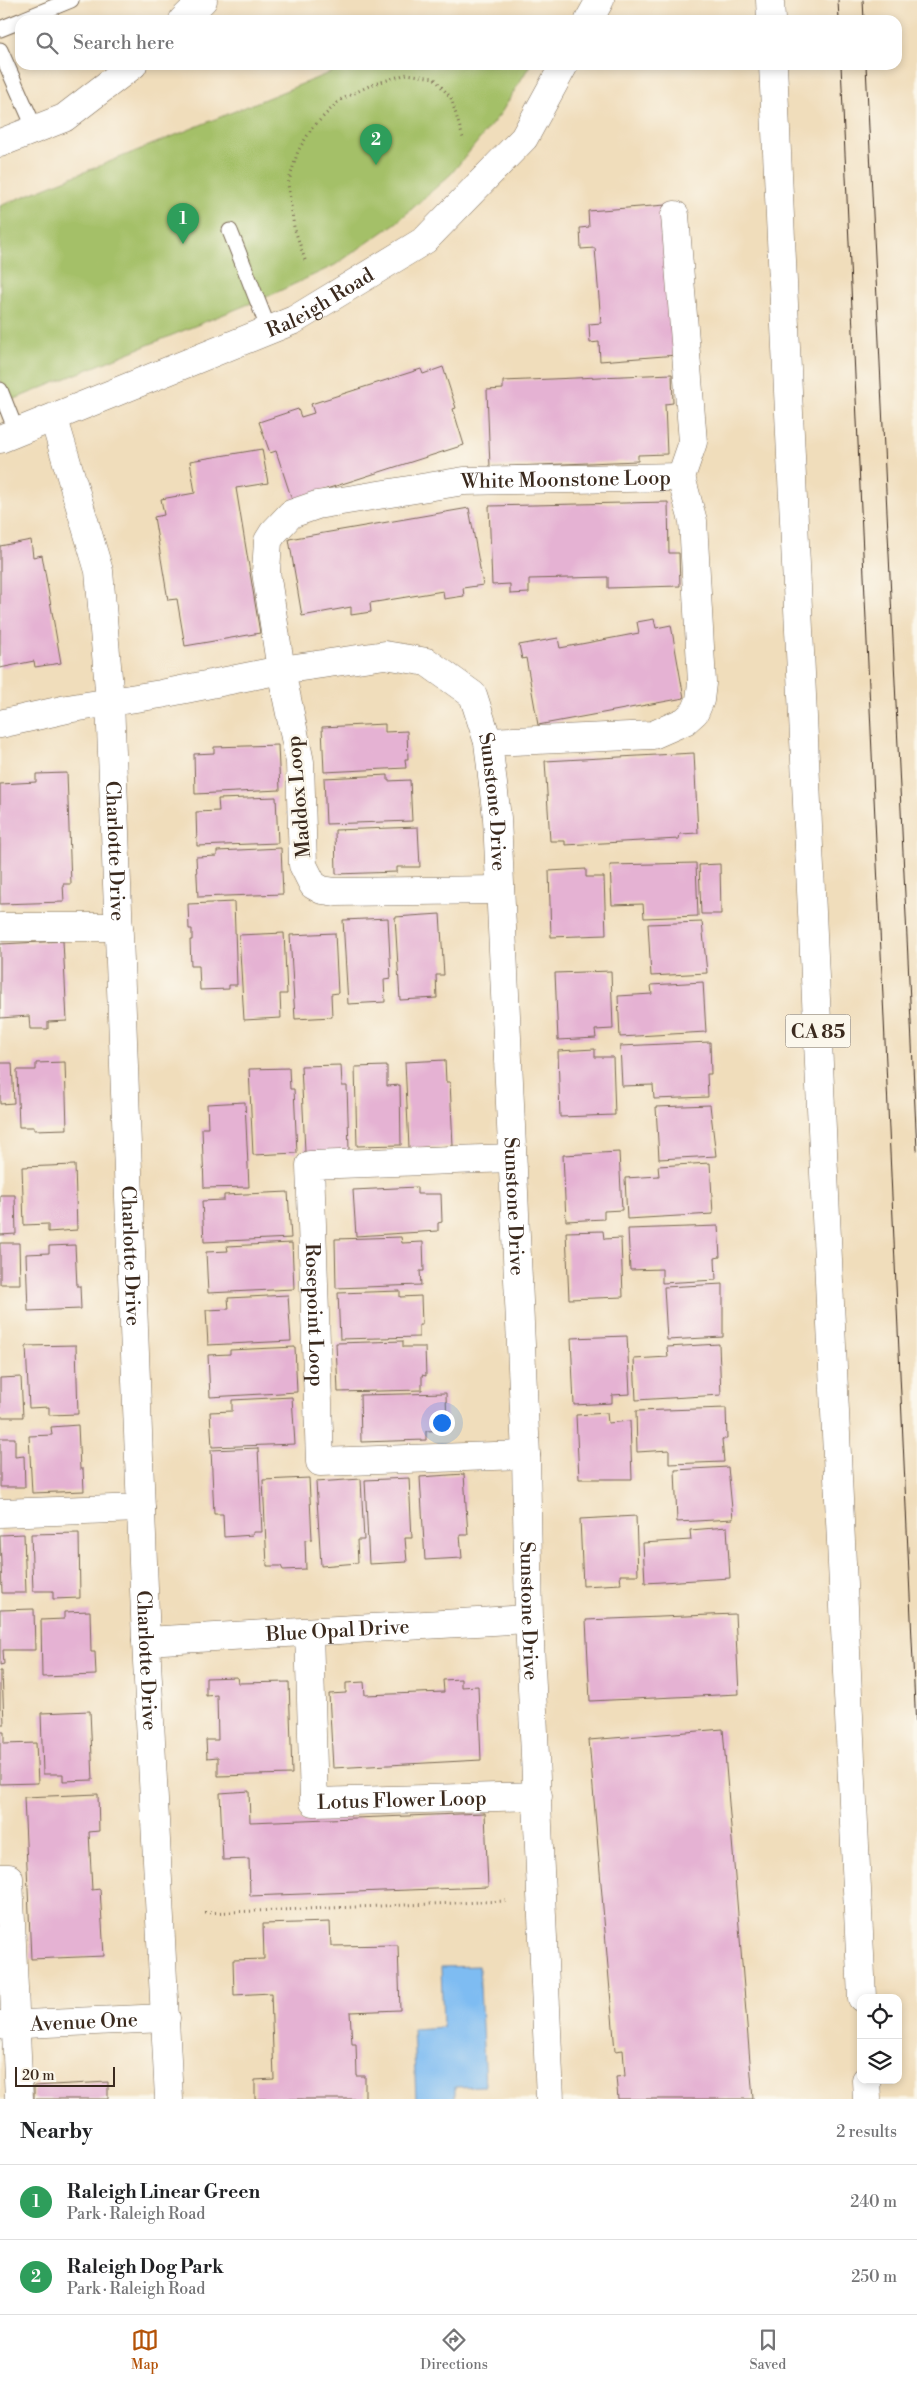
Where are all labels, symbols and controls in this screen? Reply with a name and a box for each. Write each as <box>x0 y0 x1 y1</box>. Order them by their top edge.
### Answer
search box <box>15 15 902 70</box>
icon: search <box>33 29 61 57</box>
text: Search here <box>73 31 174 55</box>
pin: 2 <box>360 124 392 165</box>
pin: 1 <box>167 203 199 244</box>
street label: Raleigh Road <box>263 263 379 344</box>
street label: White Moonstone Loop <box>460 466 671 495</box>
street label: Sunstone Drive <box>472 730 510 872</box>
street label: Maddox Loop <box>282 735 317 859</box>
street label: Charlotte Drive <box>99 780 129 922</box>
road number: CA 85 <box>786 1014 850 1048</box>
street label: Sunstone Drive <box>498 1136 529 1276</box>
street label: Charlotte Drive <box>115 1185 145 1326</box>
street label: Rosepoint Loop <box>299 1243 328 1387</box>
your location <box>429 1410 455 1436</box>
street label: Sunstone Drive <box>514 1541 543 1681</box>
street label: Charlotte Drive <box>130 1590 161 1731</box>
street label: Blue Opal Drive <box>264 1615 410 1648</box>
street label: Lotus Flower Loop <box>317 1786 487 1816</box>
map controls <box>857 1994 902 2084</box>
button: locate <box>857 1994 902 2039</box>
street label: Avenue One <box>29 2008 138 2038</box>
button: layers <box>857 2039 902 2084</box>
scale bar <box>15 2064 115 2087</box>
text: 20 m <box>22 2067 54 2085</box>
text: Nearby <box>20 2119 93 2145</box>
text: 2 results <box>836 2122 897 2142</box>
text: Raleigh Linear Green <box>67 2180 260 2204</box>
text: 1 <box>32 2192 40 2212</box>
text: 240 m <box>850 2192 897 2212</box>
text: Park · Raleigh Road <box>67 2204 205 2224</box>
text: Raleigh Dog Park <box>67 2255 224 2279</box>
text: 2 <box>31 2267 41 2287</box>
text: 250 m <box>851 2267 897 2287</box>
text: Park · Raleigh Road <box>67 2279 205 2299</box>
tab: Map <box>131 2326 159 2374</box>
tab: Directions <box>420 2326 488 2374</box>
tab: Saved <box>749 2326 786 2374</box>

